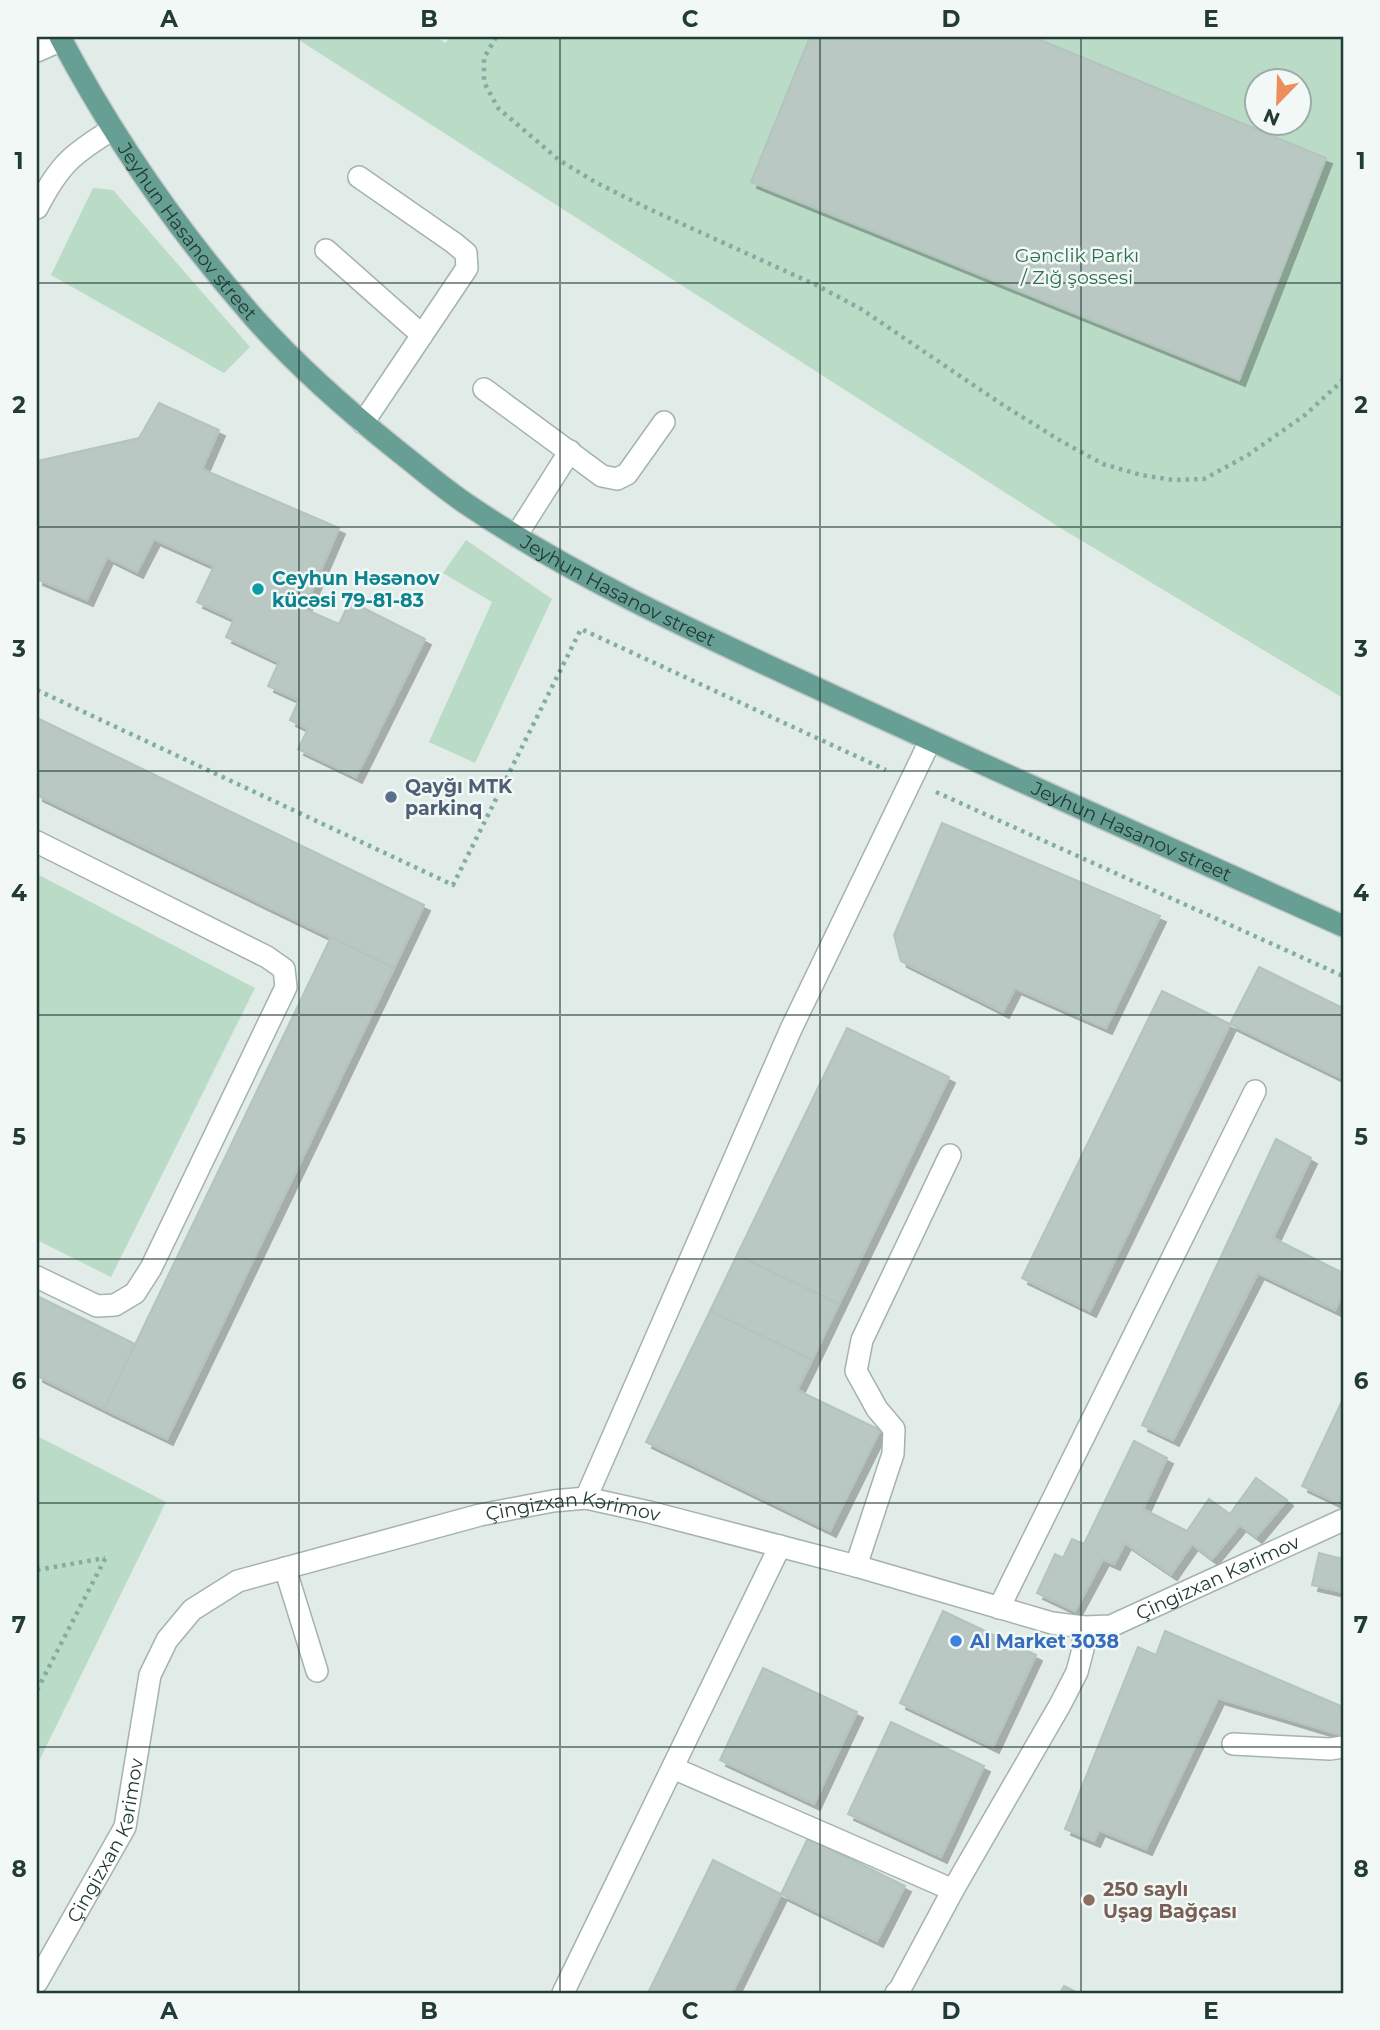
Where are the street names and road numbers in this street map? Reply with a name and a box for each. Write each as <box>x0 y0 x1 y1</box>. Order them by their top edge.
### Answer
street label: Jeyhun Hasanov street <box>113 137 262 325</box>
street label: Jeyhun Hasanov street <box>516 529 720 651</box>
street label: Jeyhun Hasanov street <box>1027 776 1236 886</box>
street label: Çingizxan Kərimov <box>484 1486 663 1526</box>
street label: Çingizxan Kərimov <box>1132 1530 1304 1625</box>
street label: Çingizxan Kərimov <box>62 1756 148 1927</box>

